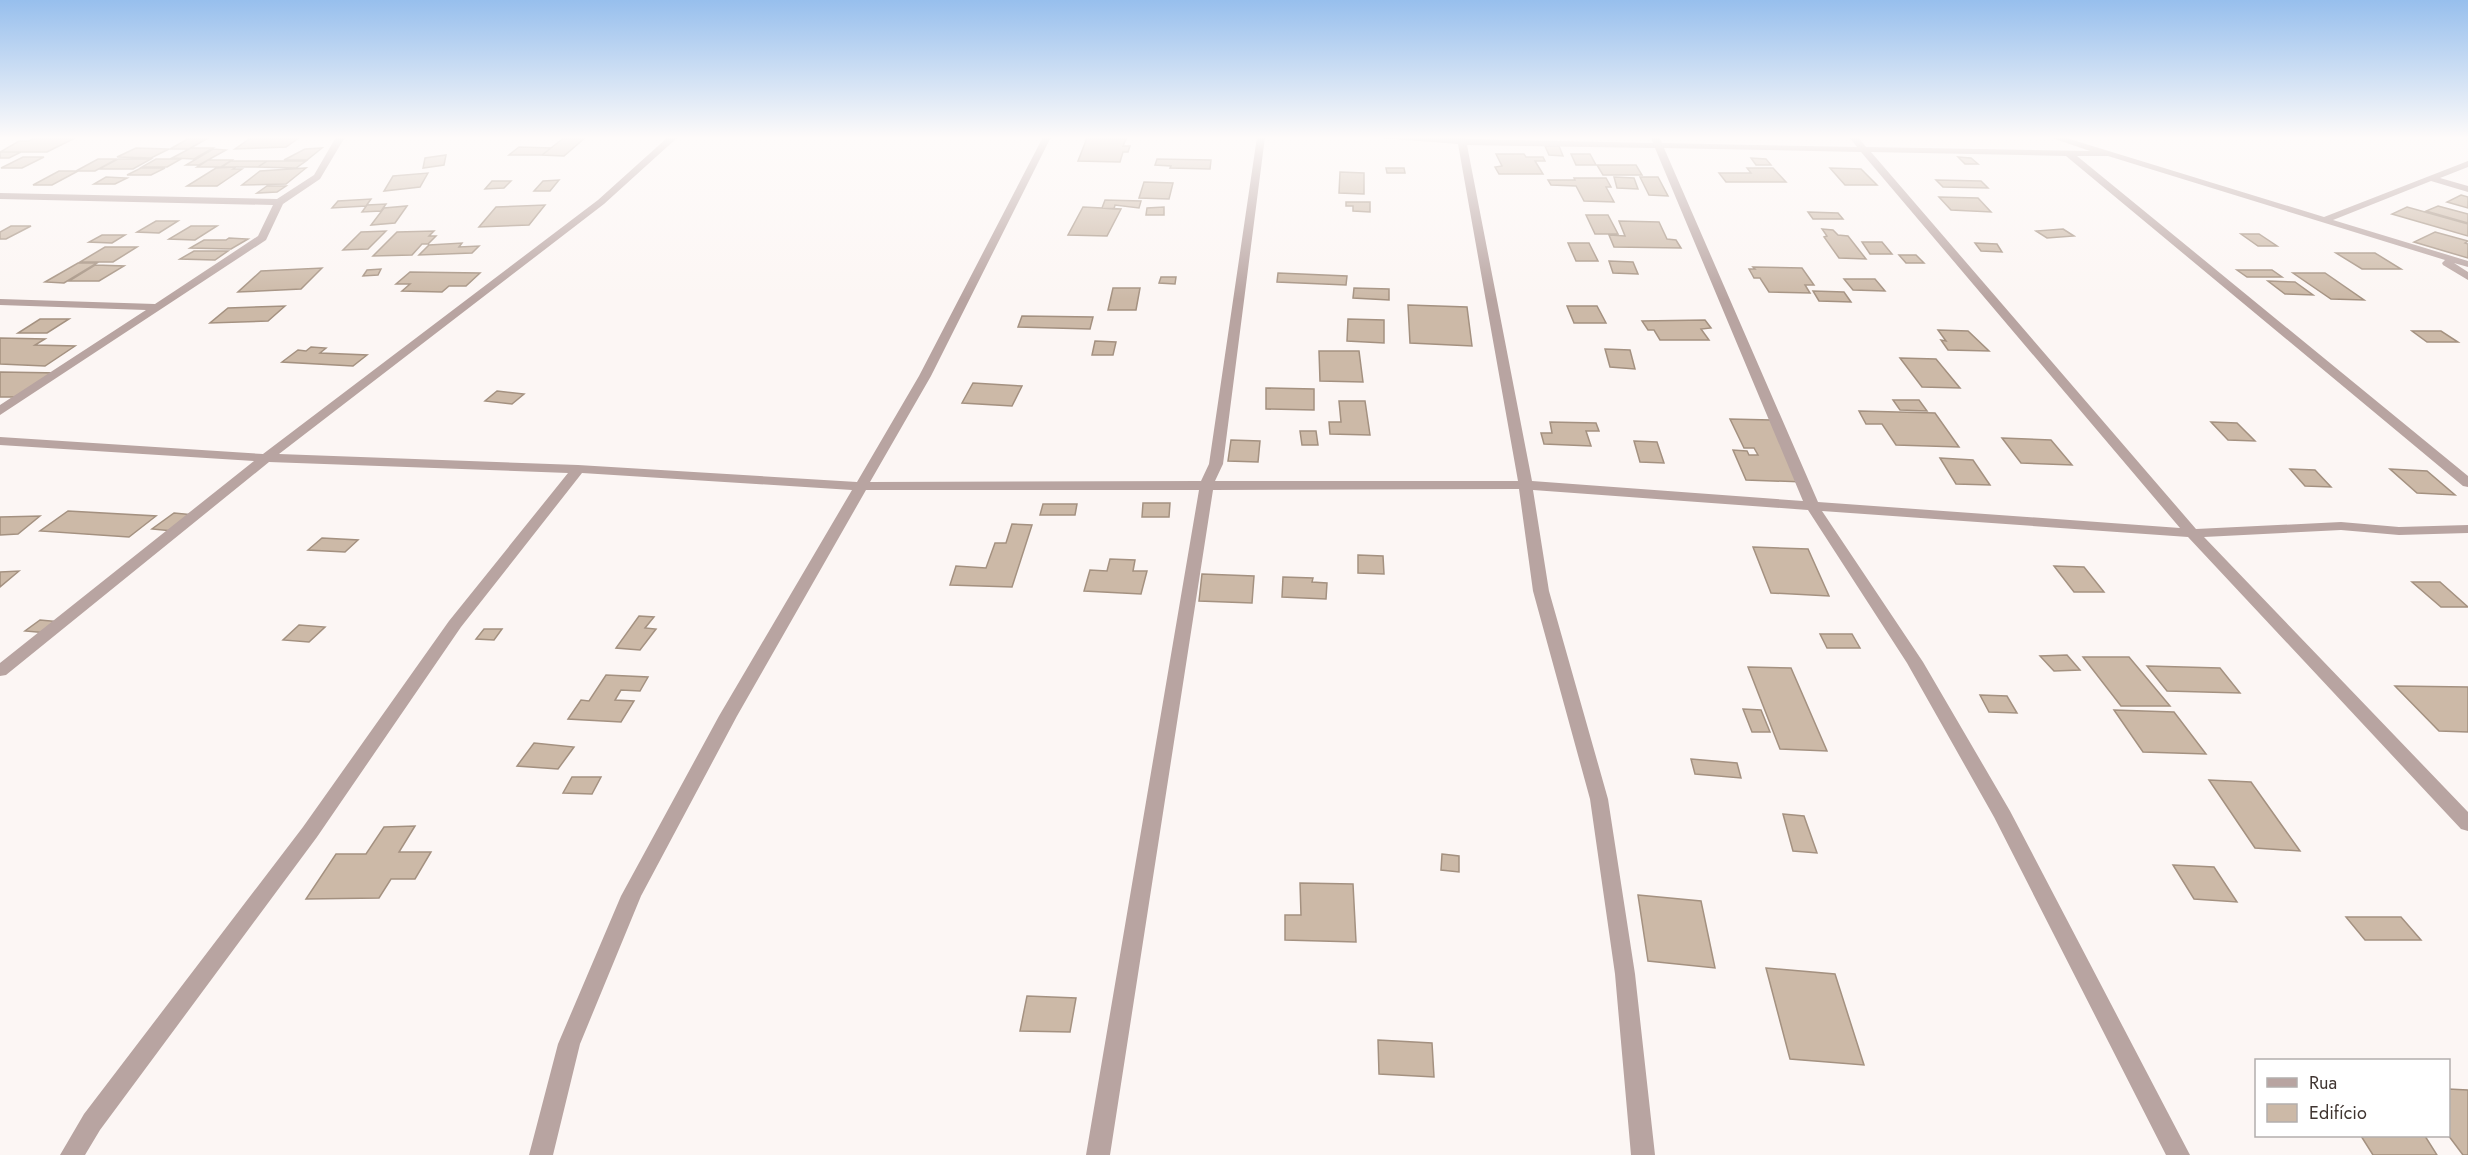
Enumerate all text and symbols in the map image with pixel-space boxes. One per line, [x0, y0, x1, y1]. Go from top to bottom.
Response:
legend [2255, 1059, 2450, 1137]
text: Rua [2309, 1070, 2337, 1096]
text: Edifício [2309, 1100, 2367, 1126]

